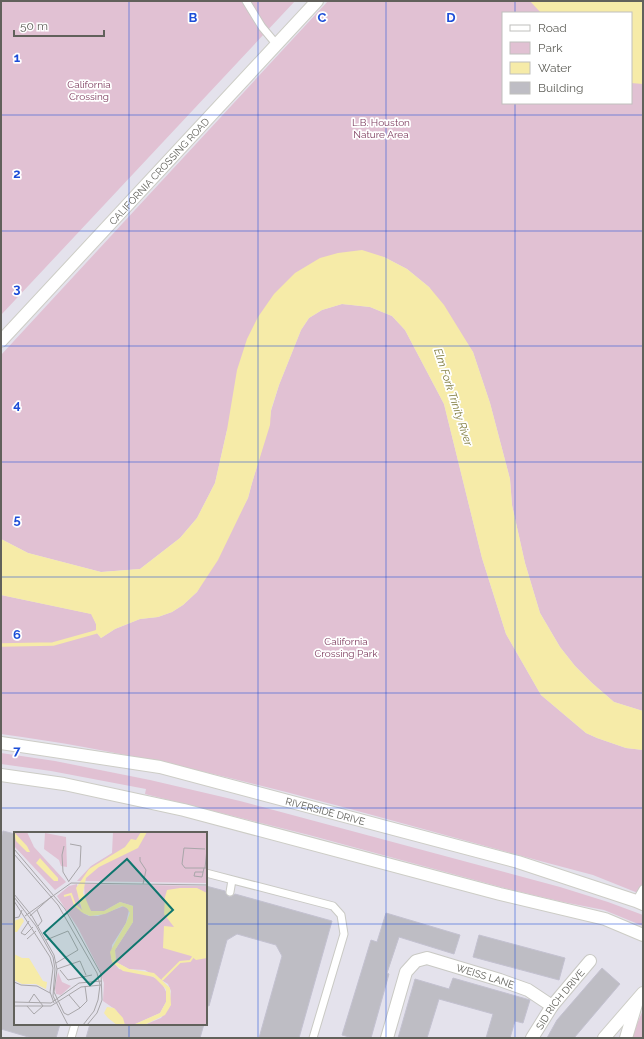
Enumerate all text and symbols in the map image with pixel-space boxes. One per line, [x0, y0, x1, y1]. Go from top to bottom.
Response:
text: B [189, 10, 198, 25]
text: C [318, 10, 327, 25]
text: D [446, 10, 456, 25]
scale bar [14, 12, 104, 38]
legend [502, 12, 632, 104]
text: 50 m [20, 19, 48, 33]
text: Road [538, 21, 567, 35]
text: Park [538, 41, 563, 55]
text: 1 [14, 50, 21, 65]
text: Water [538, 61, 572, 75]
park label: California Crossing [67, 79, 111, 102]
text: Building [538, 81, 584, 95]
street label: CALIFORNIA CROSSING ROAD [107, 115, 211, 227]
park label: L.B. Houston Nature Area [352, 117, 410, 140]
text: 2 [13, 166, 21, 181]
text: 3 [13, 281, 21, 296]
water label: Elm Fork Trinity River [431, 347, 475, 449]
text: 4 [13, 397, 21, 412]
text: 5 [13, 512, 21, 527]
text: 6 [13, 627, 21, 642]
park label: California Crossing Park [315, 636, 378, 659]
text: 7 [13, 743, 21, 758]
street label: RIVERSIDE DRIVE [284, 795, 366, 827]
inset map [14, 832, 207, 1025]
street label: WEISS LANE [455, 962, 516, 990]
street label: SID RICH DRIVE [533, 967, 586, 1031]

